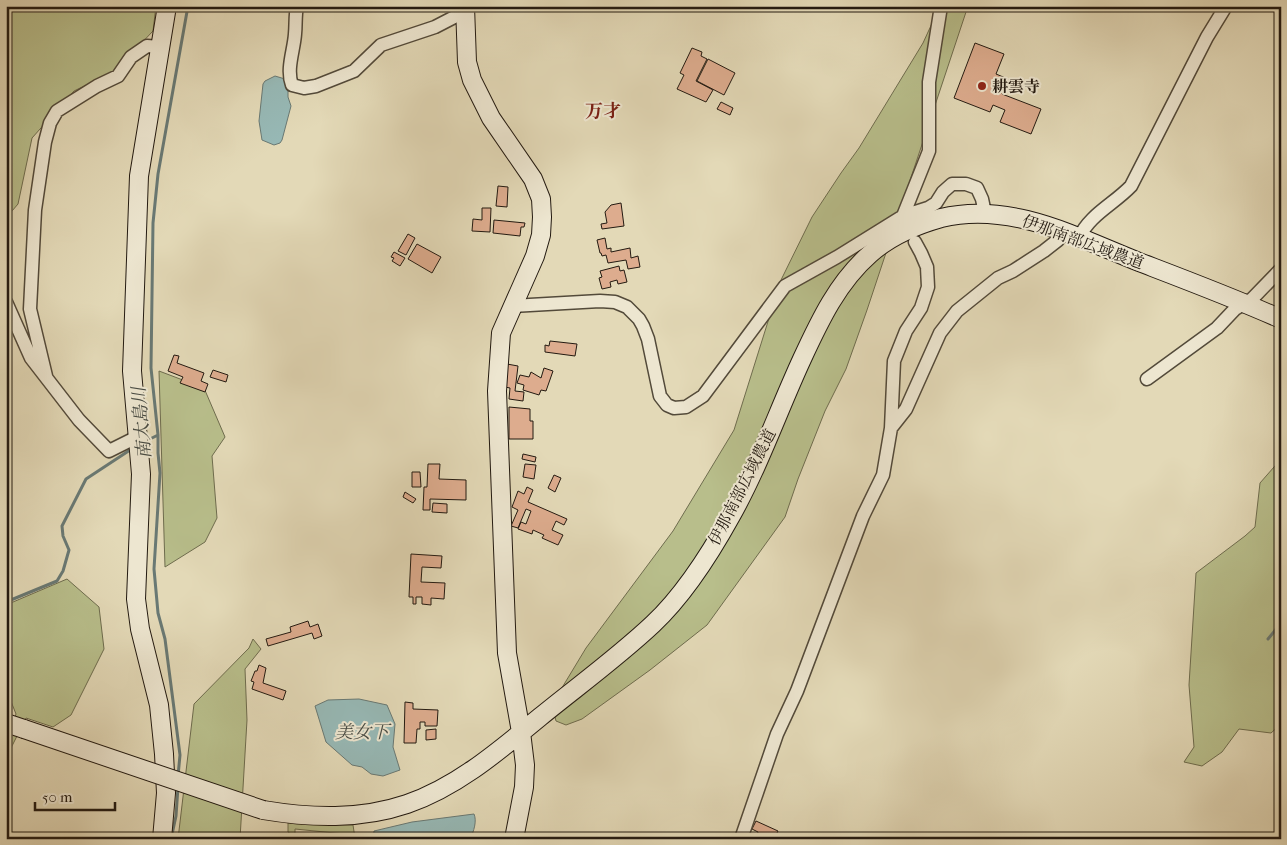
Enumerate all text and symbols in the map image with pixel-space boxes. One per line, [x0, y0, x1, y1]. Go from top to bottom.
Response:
place label: 耕雲寺 [992, 77, 1040, 96]
marker: 耕雲寺 [976, 80, 988, 92]
district label: 万才 [585, 101, 621, 122]
street label: 伊那南部広域農道 [1020, 211, 1146, 273]
water label: 南大島川 [128, 384, 156, 460]
street label: 伊那南部広域農道 [704, 426, 780, 548]
water label: 美女下 [335, 722, 392, 743]
scale bar [35, 780, 115, 812]
text: 50 m [42, 788, 73, 806]

